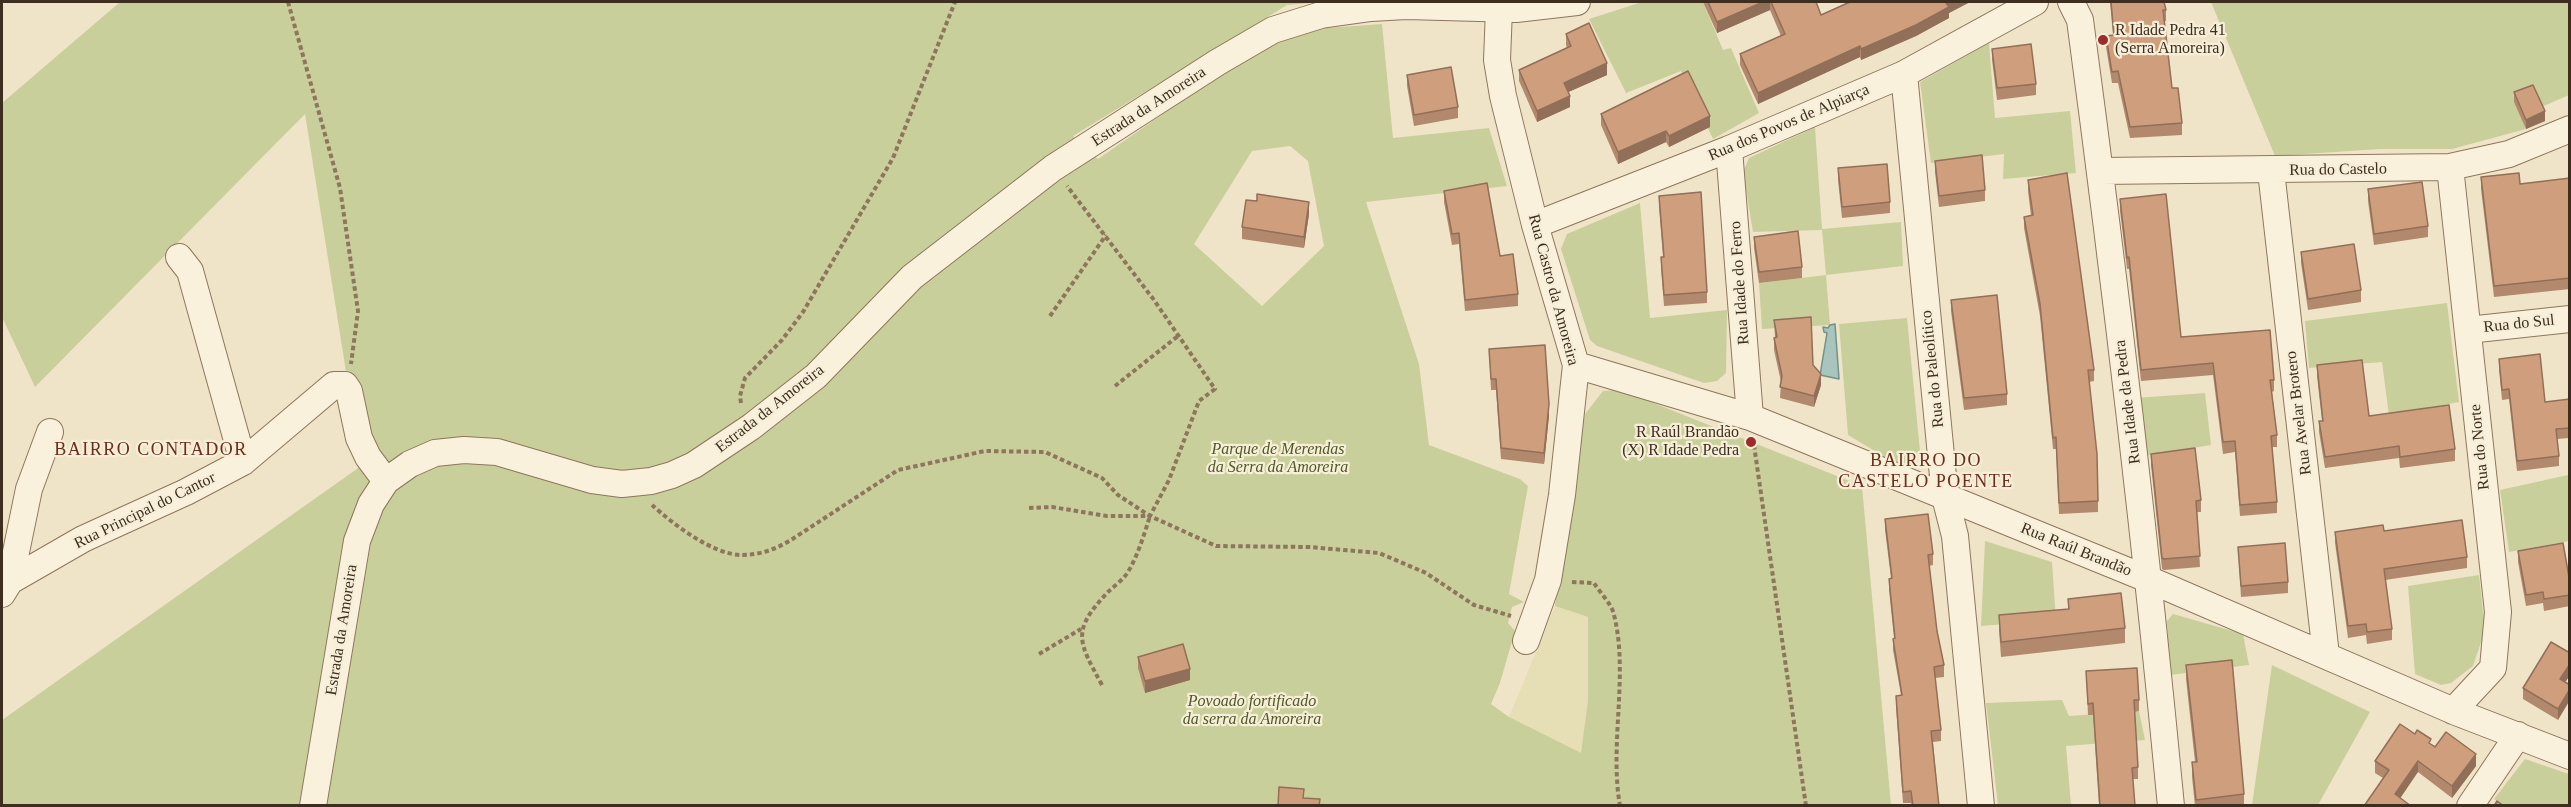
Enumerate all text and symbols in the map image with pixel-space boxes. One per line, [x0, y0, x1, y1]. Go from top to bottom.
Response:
place label: R Idade Pedra 41 (Serra Amoreira) [2115, 21, 2226, 59]
marker: R Idade Pedra 41 (Serra Amoreira) [2096, 33, 2110, 47]
street label: Estrada da Amoreira [1088, 63, 1210, 151]
street label: Rua dos Povos de Alpiarça [1705, 80, 1873, 166]
street label: Rua do Castelo [2289, 160, 2387, 180]
street label: Rua Castro da Amoreira [1524, 212, 1582, 368]
street label: Rua Idade do Ferro [1726, 221, 1754, 345]
street label: Rua do Paleolítico [1917, 309, 1949, 429]
street label: Rua do Sul [2483, 311, 2555, 337]
street label: Rua Idade da Pedra [2111, 339, 2145, 465]
street label: Rua Avelar Brotero [2282, 350, 2316, 476]
street label: Estrada da Amoreira [712, 361, 828, 457]
street label: Rua do Norte [2466, 403, 2494, 491]
place label: R Raúl Brandão (X) R Idade Pedra [1622, 423, 1739, 461]
marker: R Raúl Brandão (X) R Idade Pedra [1744, 435, 1758, 449]
district label: BAIRRO CONTADOR [54, 439, 248, 461]
park label: Parque de Merendas da Serra da Amoreira [1208, 440, 1348, 478]
district label: BAIRRO DO CASTELO POENTE [1838, 450, 2014, 492]
street label: Rua Principal do Cantor [71, 468, 219, 554]
street label: Rua Raúl Brandão [2018, 519, 2134, 581]
street label: Estrada da Amoreira [322, 563, 362, 697]
park label: Povoado fortificado da serra da Amoreira [1183, 692, 1321, 730]

